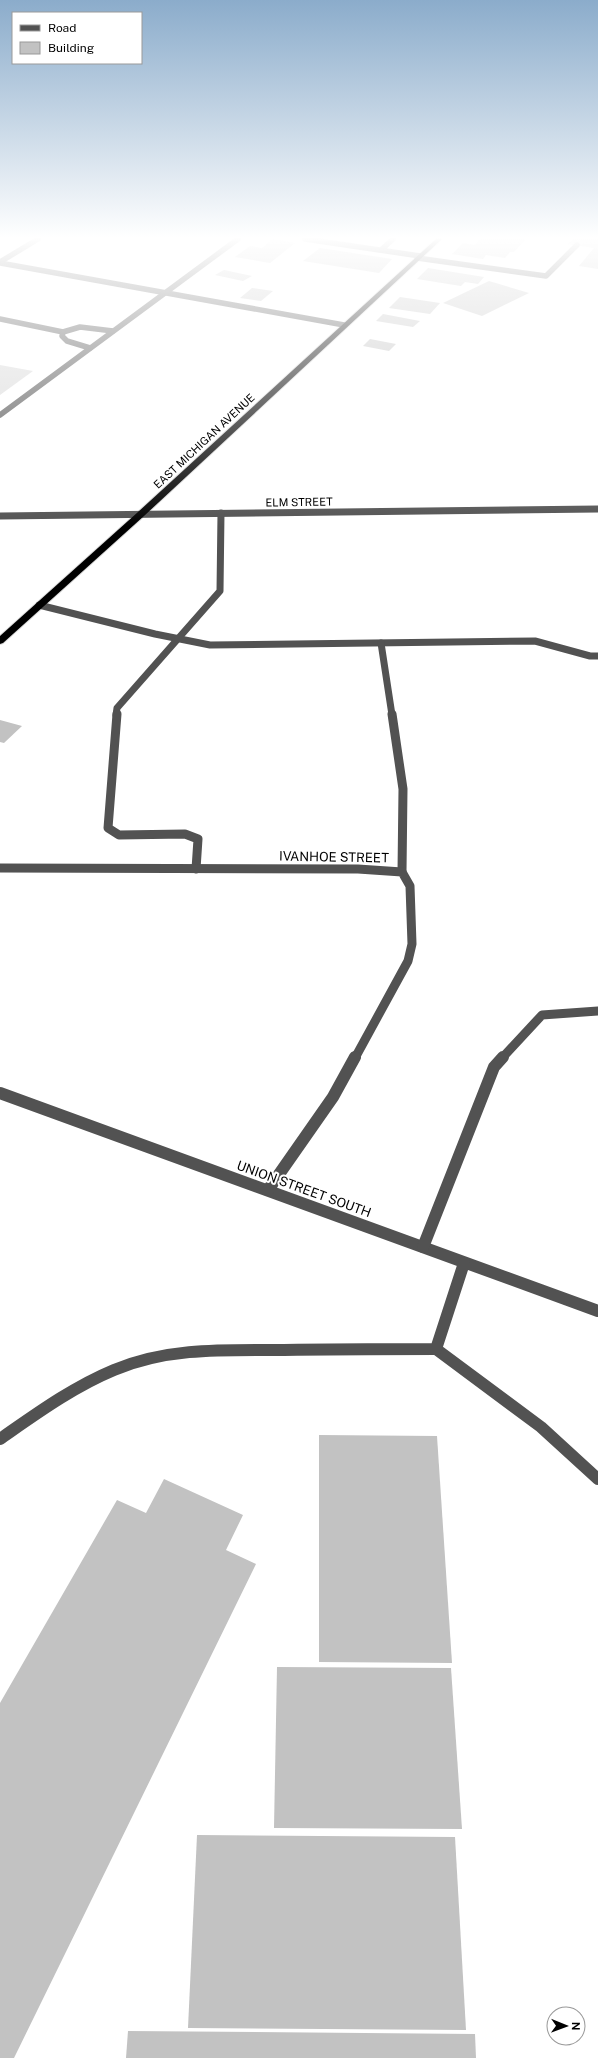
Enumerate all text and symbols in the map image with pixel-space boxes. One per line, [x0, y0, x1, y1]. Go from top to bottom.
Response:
legend [12, 12, 142, 64]
text: Road [48, 21, 76, 35]
text: Building [48, 41, 94, 55]
street label: EAST MICHIGAN AVENUE [151, 391, 257, 491]
street label: ELM STREET [265, 495, 333, 509]
street label: IVANHOE STREET [279, 849, 389, 865]
street label: UNION STREET SOUTH [235, 1158, 373, 1220]
north arrow [546, 2006, 586, 2046]
text: N [570, 2022, 582, 2031]

